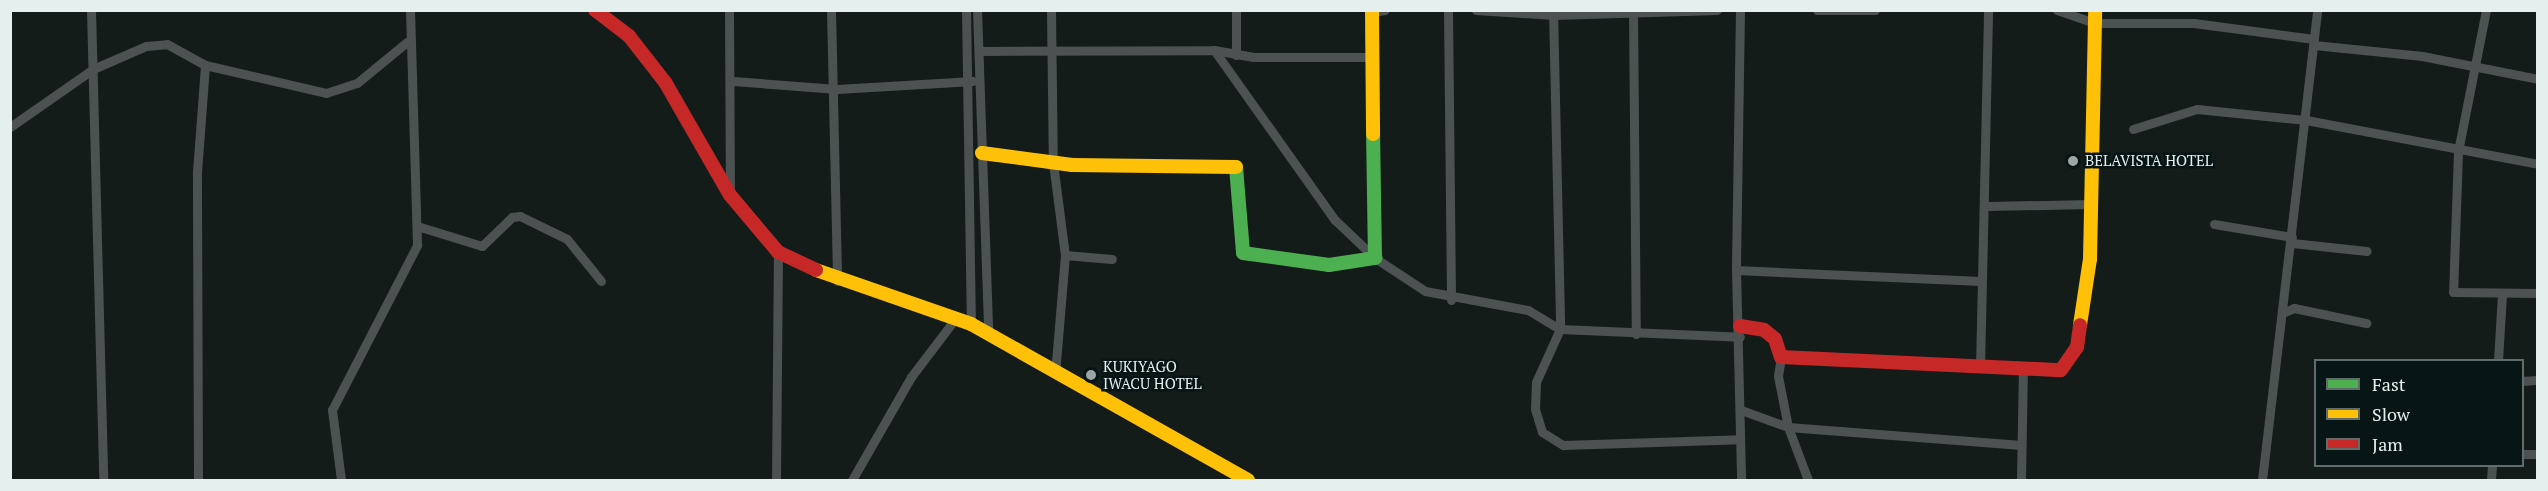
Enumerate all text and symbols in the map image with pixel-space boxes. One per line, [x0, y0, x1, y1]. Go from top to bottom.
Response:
place label: BELAVISTA HOTEL [2085, 152, 2213, 170]
marker: BELAVISTA HOTEL [2066, 154, 2080, 168]
place label: KUKIYAGO IWACU HOTEL [1103, 357, 1202, 392]
legend [2314, 359, 2524, 467]
marker: KUKIYAGO IWACU HOTEL [1084, 368, 1098, 382]
text: Fast [2372, 372, 2405, 396]
text: Slow [2372, 402, 2410, 426]
text: Jam [2372, 432, 2403, 456]

